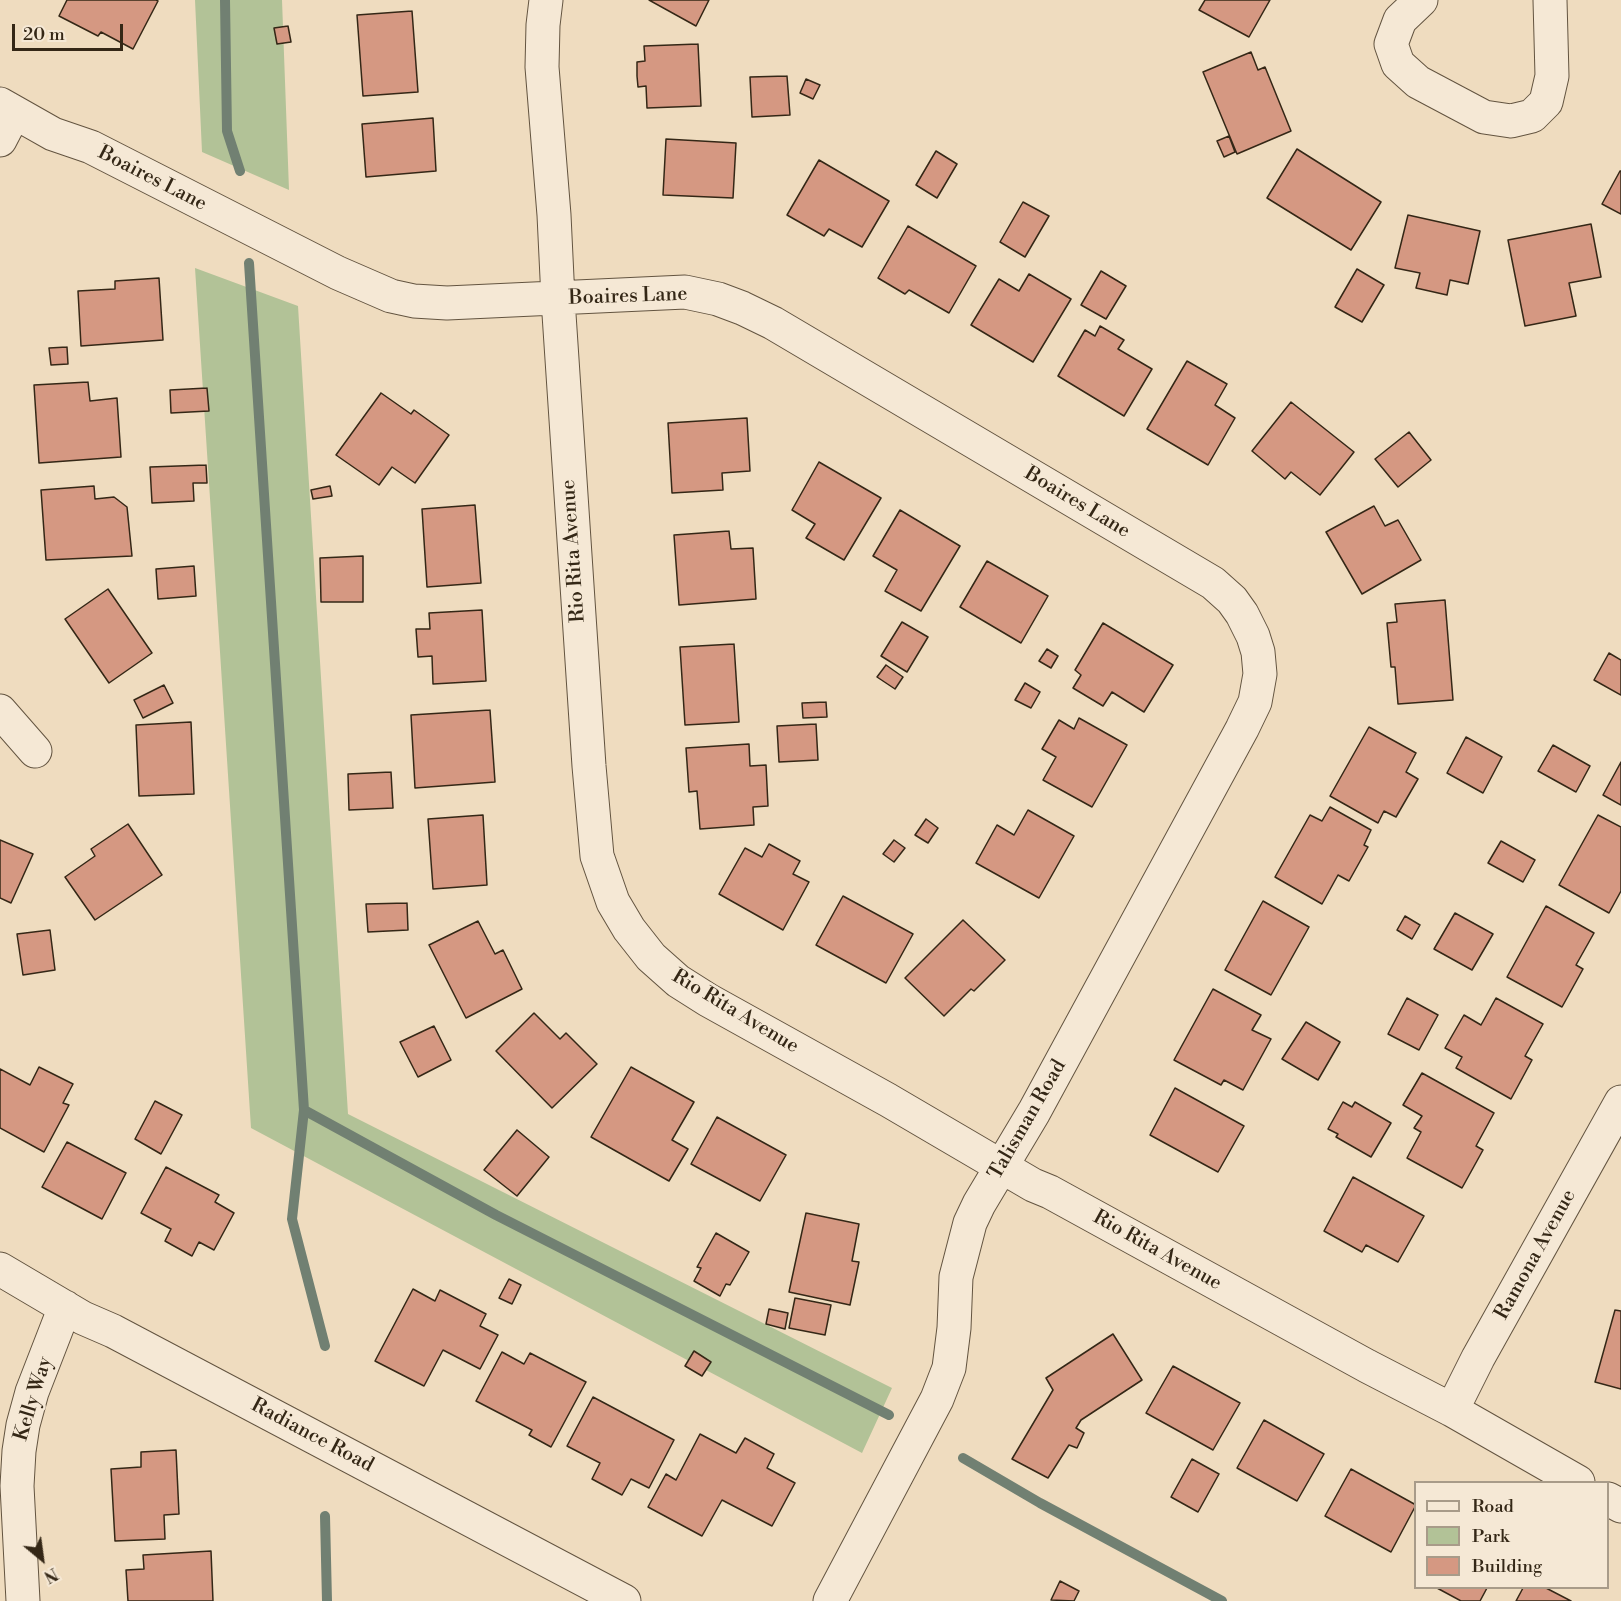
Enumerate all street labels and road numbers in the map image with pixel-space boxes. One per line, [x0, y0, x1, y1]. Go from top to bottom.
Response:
street label: Boaires Lane [94, 141, 210, 217]
street label: Boaires Lane [568, 283, 688, 311]
street label: Boaires Lane [1020, 462, 1134, 544]
street label: Rio Rita Avenue [557, 479, 591, 623]
street label: Rio Rita Avenue [667, 965, 803, 1059]
street label: Talisman Road [984, 1056, 1072, 1184]
street label: Ramona Avenue [1490, 1186, 1582, 1324]
street label: Rio Rita Avenue [1088, 1206, 1226, 1296]
street label: Kelly Way [10, 1354, 58, 1444]
street label: Radiance Road [247, 1394, 377, 1478]

